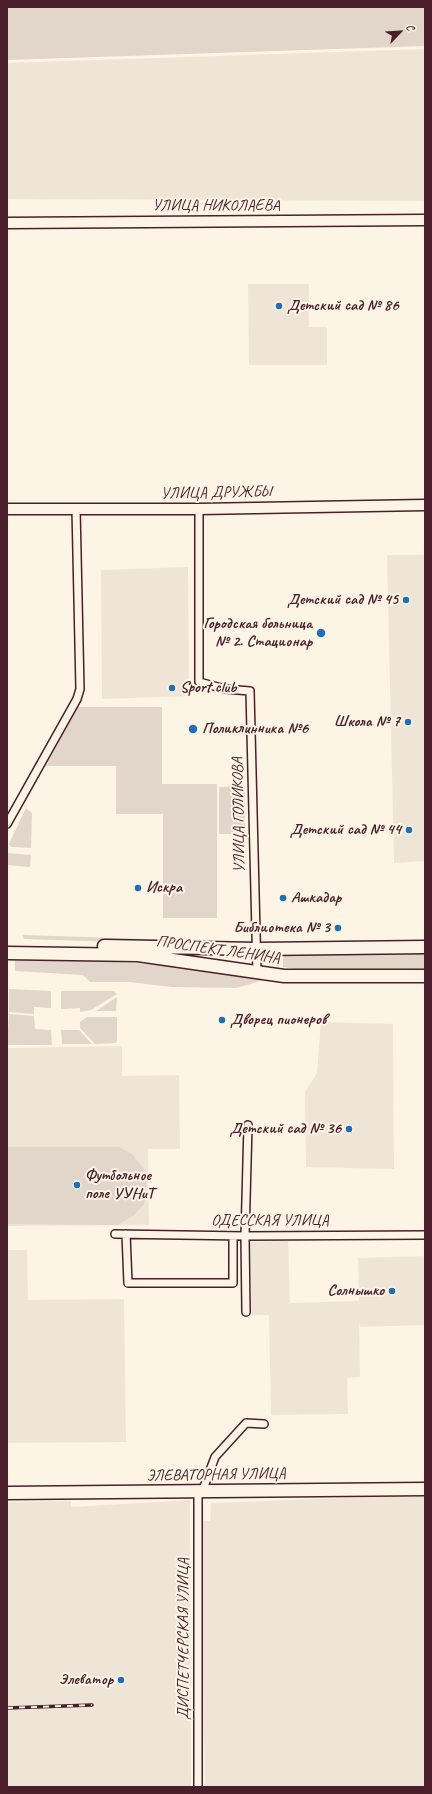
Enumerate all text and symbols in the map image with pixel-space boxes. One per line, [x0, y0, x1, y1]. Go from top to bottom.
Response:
north arrow [380, 12, 420, 52]
text: С [403, 22, 418, 32]
street label: УЛИЦА НИКОЛАЕВА [152, 196, 280, 216]
place label: Детский сад № 86 [287, 296, 399, 316]
marker: Детский сад № 86 [274, 301, 284, 311]
street label: УЛИЦА ДРУЖБЫ [161, 482, 271, 504]
place label: Детский сад № 45 [287, 590, 398, 610]
marker: Детский сад № 45 [401, 595, 411, 605]
place label: Городская больница № 2. Стационар [204, 614, 312, 652]
marker: Городская больница № 2. Стационар [315, 627, 327, 639]
place label: Sport club [180, 678, 236, 698]
marker: Sport club [167, 683, 177, 693]
place label: Школа № 7 [334, 712, 400, 732]
marker: Школа № 7 [403, 717, 413, 727]
place label: Поликлинника №6 [202, 719, 308, 739]
marker: Поликлинника №6 [187, 723, 199, 735]
street label: УЛИЦА ГОЛИКОВА [228, 757, 250, 873]
place label: Детский сад № 44 [290, 820, 401, 840]
marker: Детский сад № 44 [404, 825, 414, 835]
place label: Искра [146, 878, 182, 898]
marker: Искра [133, 883, 143, 893]
place label: Ашкадар [291, 888, 341, 908]
marker: Ашкадар [278, 893, 288, 903]
place label: Библиотека № 3 [233, 918, 330, 938]
marker: Библиотека № 3 [333, 923, 343, 933]
street label: ПРОСПЕКТ ЛЕНИНА [155, 932, 281, 968]
place label: Дворец пионеров [230, 1010, 327, 1030]
marker: Дворец пионеров [217, 1015, 227, 1025]
place label: Детский сад № 36 [229, 1119, 341, 1139]
marker: Детский сад № 36 [344, 1124, 354, 1134]
place label: Футбольное поле УУНиТ [85, 1166, 154, 1204]
marker: Футбольное поле УУНиТ [72, 1180, 82, 1190]
street label: ОДЕССКАЯ УЛИЦА [211, 1211, 329, 1231]
place label: Солнышко [328, 1281, 384, 1301]
marker: Солнышко [387, 1286, 397, 1296]
street label: ЭЛЕВАТОРНАЯ УЛИЦА [146, 1464, 286, 1486]
street label: ДИСПЕТЧЕРСКАЯ УЛИЦА [174, 1558, 194, 1720]
place label: Элеватор [59, 1670, 113, 1690]
marker: Элеватор [116, 1675, 126, 1685]

